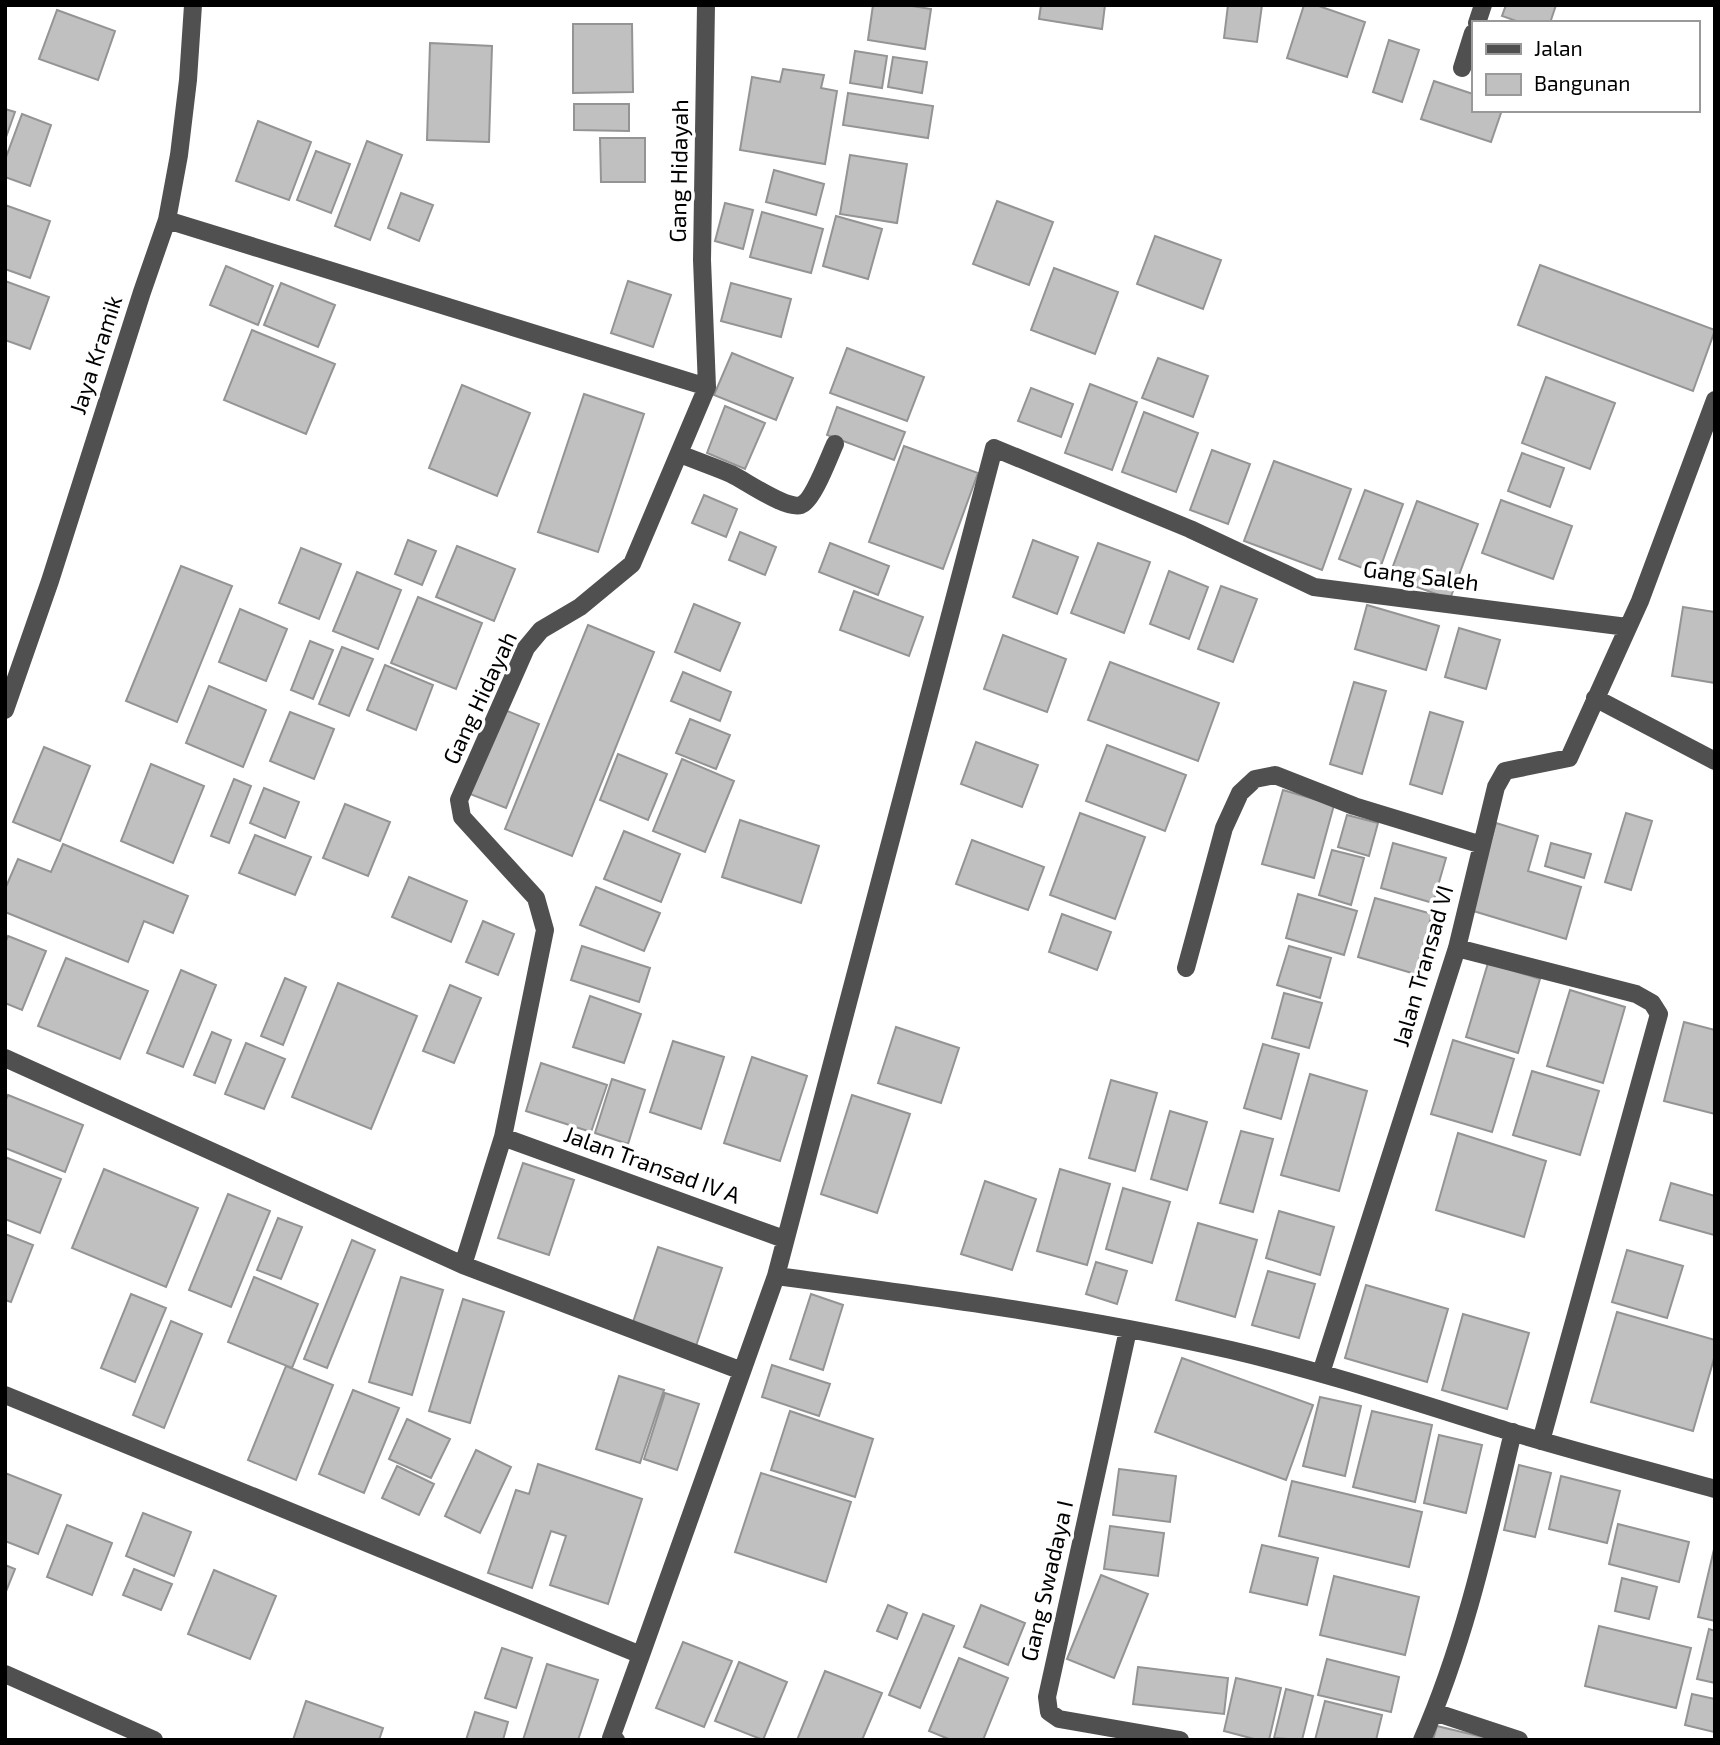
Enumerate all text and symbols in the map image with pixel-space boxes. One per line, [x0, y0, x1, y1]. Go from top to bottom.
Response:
legend [1472, 21, 1699, 112]
text: Jalan [1534, 35, 1583, 60]
text: Bangunan [1534, 70, 1630, 95]
street label: Gang Hidayah [663, 99, 693, 243]
street label: Jaya Kramik [63, 291, 127, 418]
street label: Gang Saleh [1362, 554, 1481, 596]
street label: Gang Hidayah [436, 627, 522, 768]
street label: Jalan Transad VI [1386, 882, 1458, 1050]
street label: Jalan Transad IV A [560, 1119, 745, 1209]
street label: Gang Swadaya I [1014, 1498, 1078, 1664]

